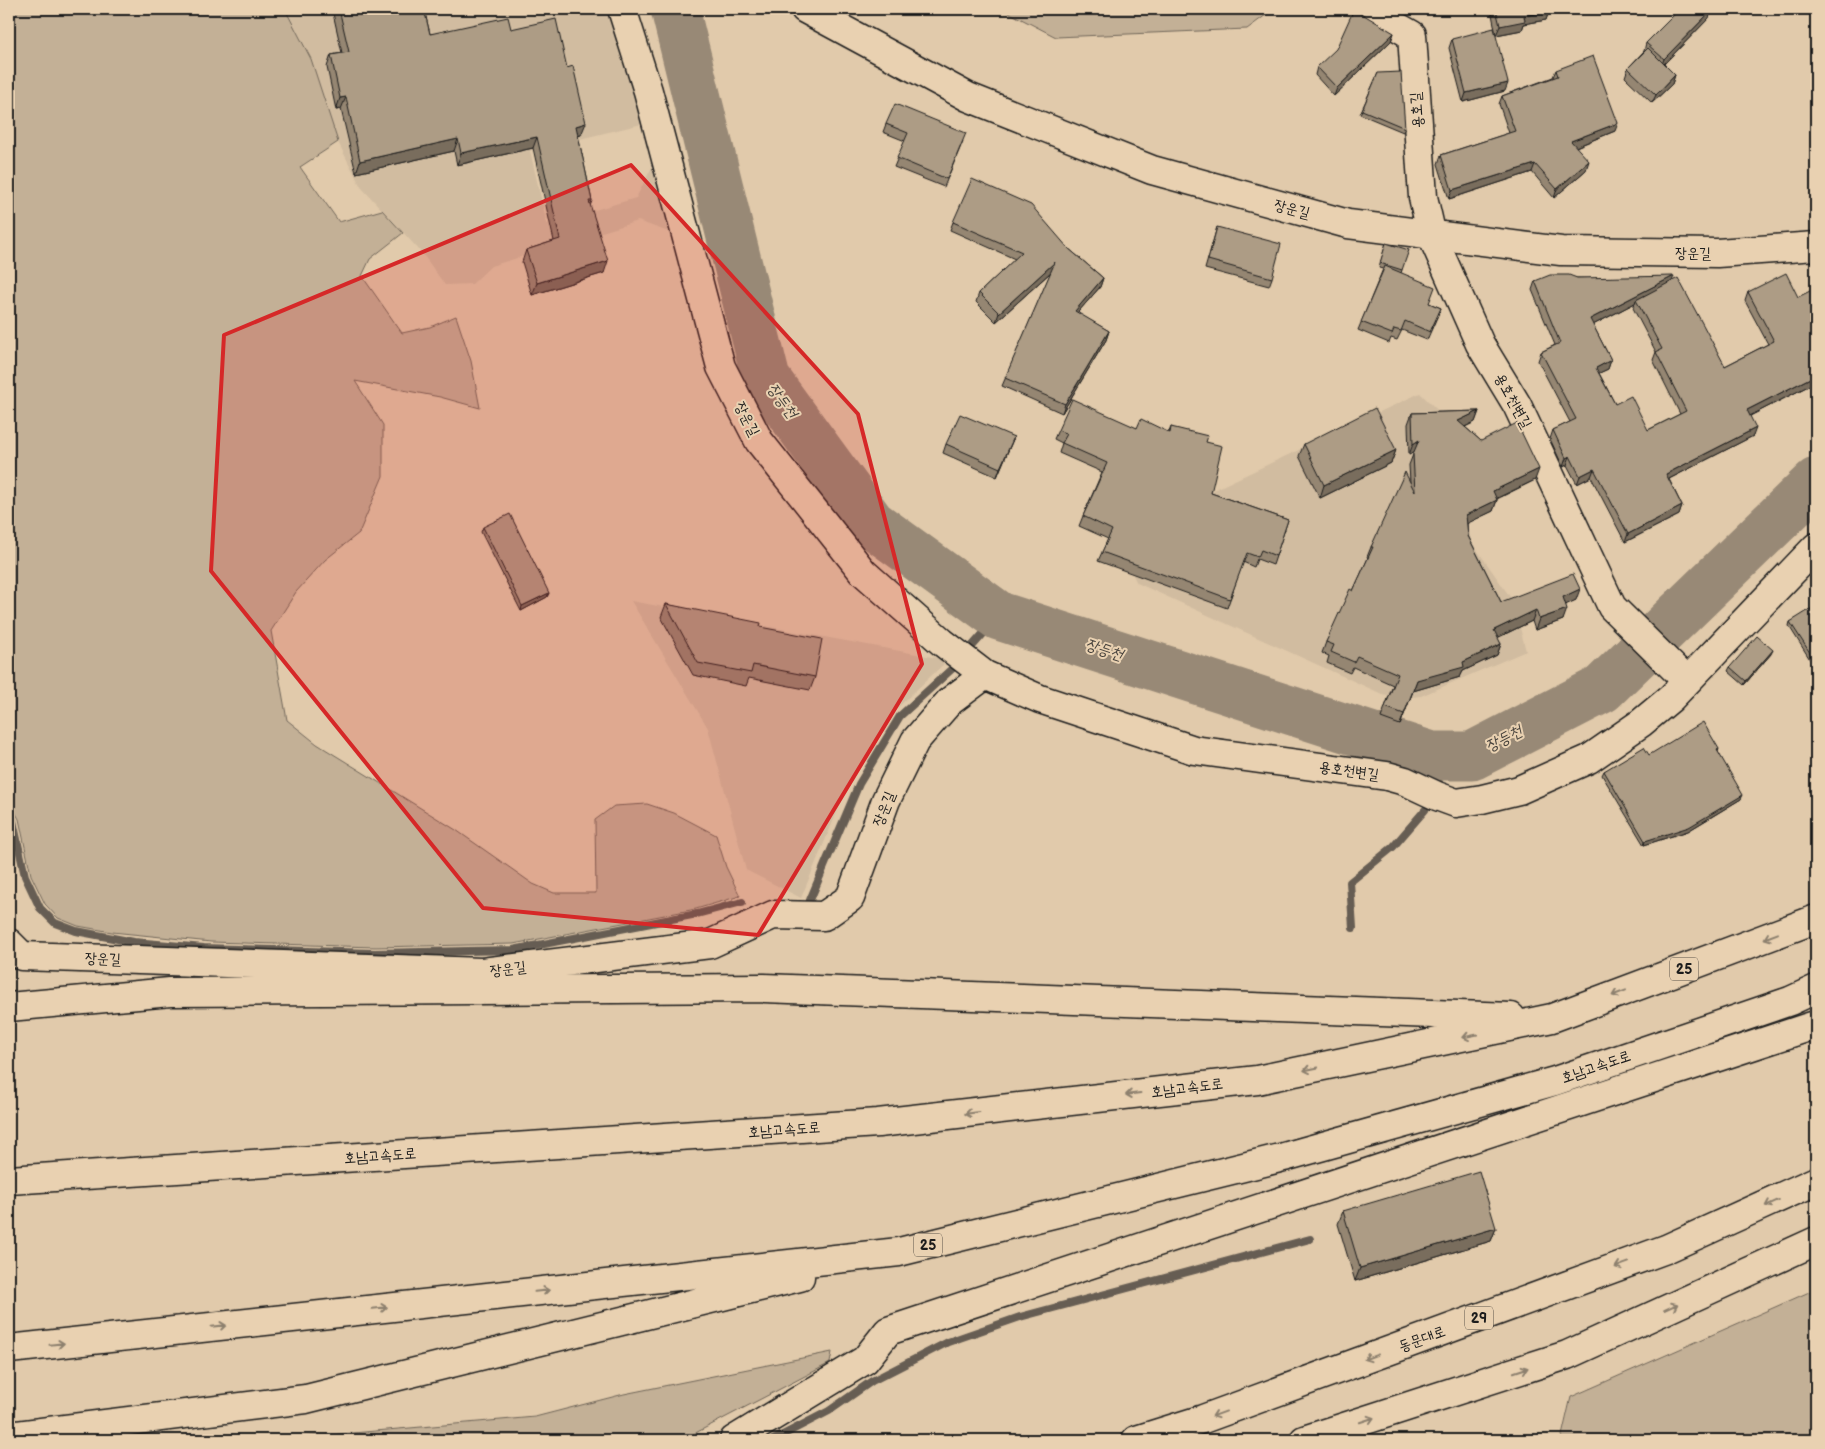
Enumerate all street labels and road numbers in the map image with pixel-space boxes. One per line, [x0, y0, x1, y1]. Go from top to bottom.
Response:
street label: 용호길 [1406, 91, 1428, 129]
street label: 장운길 [1272, 195, 1312, 223]
street label: 장운길 [1675, 244, 1711, 263]
street label: 용호천변길 [1490, 370, 1536, 432]
street label: 장운길 [730, 399, 764, 439]
street label: 용호천변길 [1318, 757, 1380, 785]
street label: 장운길 [868, 789, 900, 829]
street label: 장운길 [85, 949, 121, 969]
street label: 장운길 [489, 957, 527, 981]
road number: 25 [1670, 958, 1698, 981]
street label: 호남고속도로 [1559, 1046, 1633, 1088]
street label: 호남고속도로 [1150, 1074, 1224, 1102]
street label: 호남고속도로 [747, 1118, 821, 1142]
street label: 호남고속도로 [343, 1144, 417, 1168]
road number: 25 [914, 1234, 942, 1256]
road number: 29 [1465, 1306, 1493, 1330]
street label: 동문대로 [1396, 1322, 1448, 1356]

